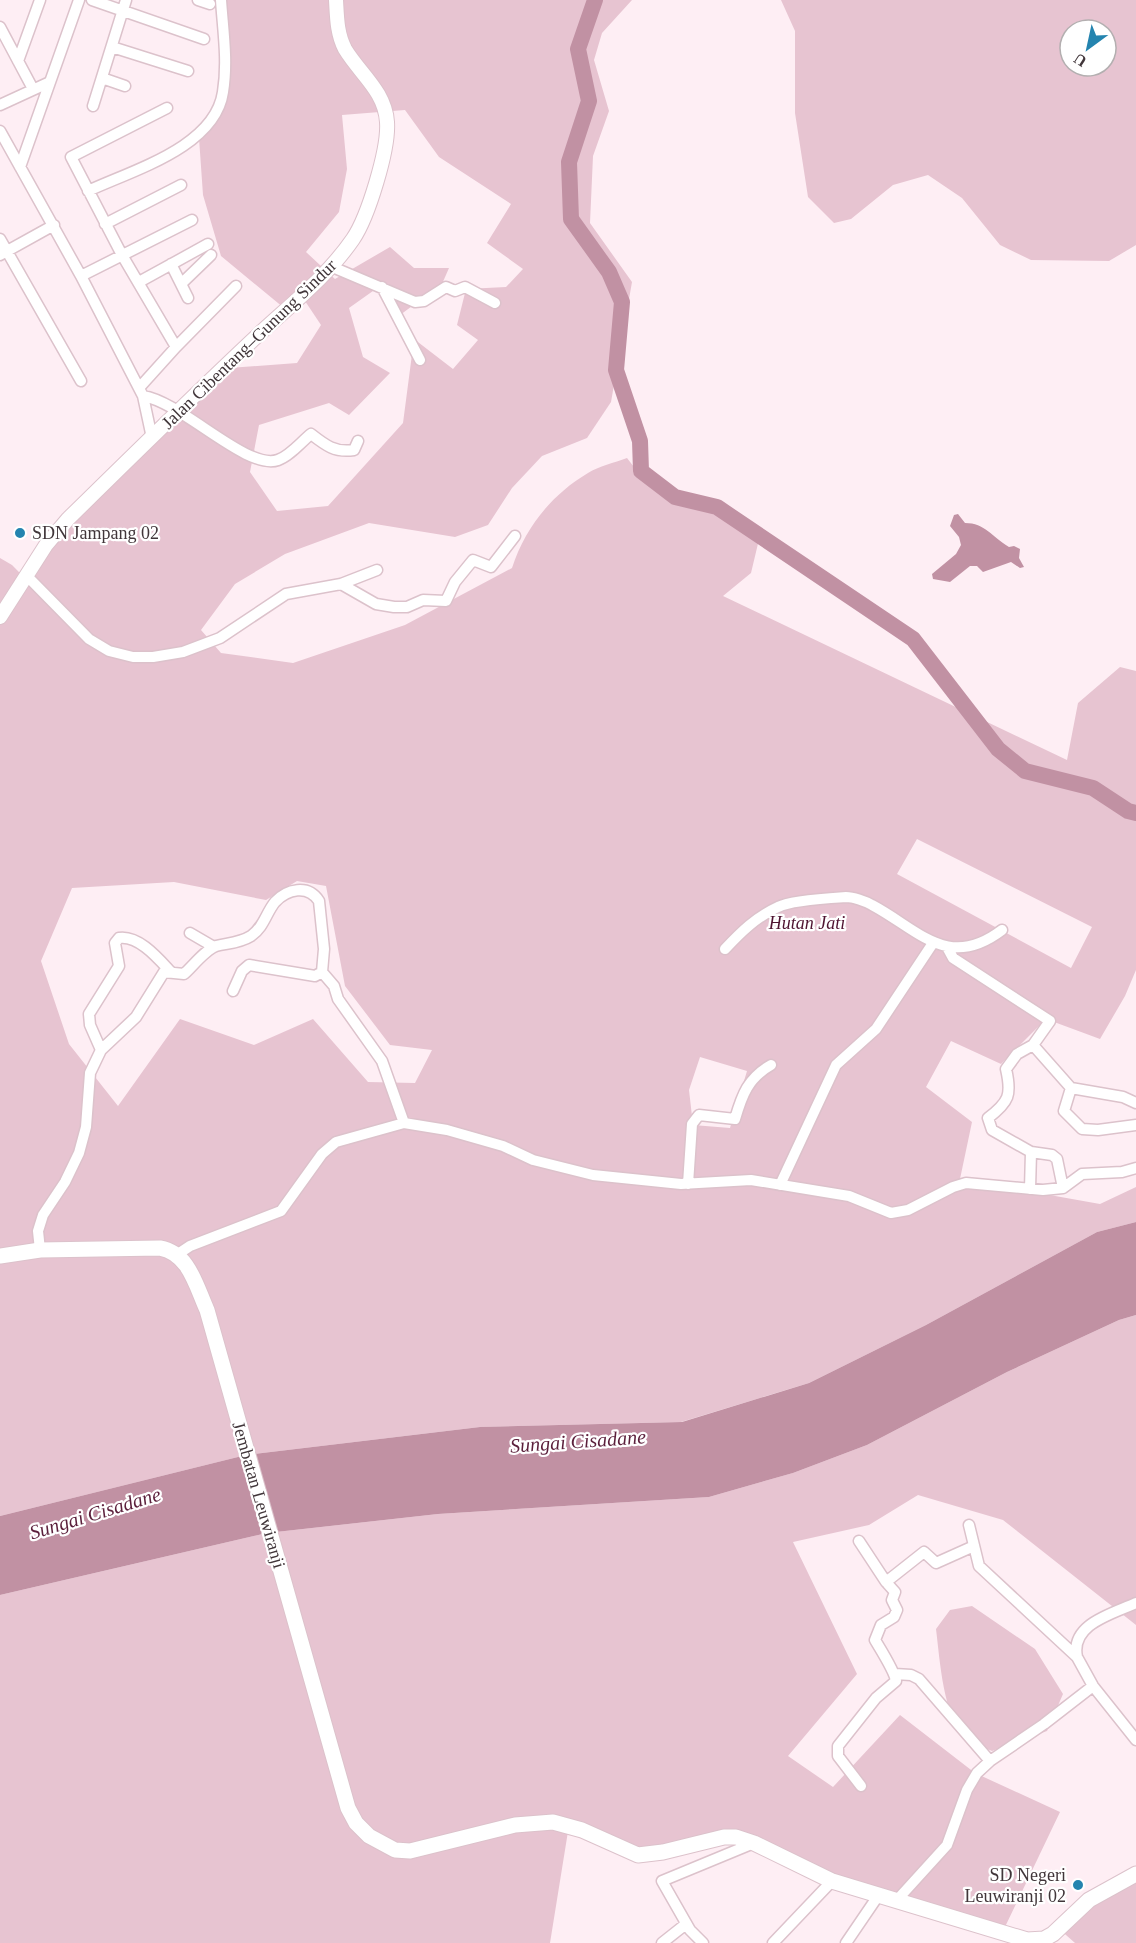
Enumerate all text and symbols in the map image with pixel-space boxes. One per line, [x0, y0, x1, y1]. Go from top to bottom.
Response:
north arrow [1058, 18, 1118, 78]
text: U [1070, 50, 1090, 70]
street label: Jalan Cibentang–Gunung Sindur [158, 255, 340, 433]
place label: SDN Jampang 02 [32, 523, 159, 543]
marker: SDN Jampang 02 [13, 526, 27, 540]
park label: Hutan Jati [768, 913, 845, 933]
street label: Jembatan Leuwiranji [229, 1419, 289, 1571]
water label: Sungai Cisadane [509, 1425, 647, 1458]
water label: Sungai Cisadane [27, 1483, 164, 1544]
place label: SD Negeri Leuwiranji 02 [965, 1865, 1066, 1906]
marker: SD Negeri Leuwiranji 02 [1071, 1878, 1085, 1892]

